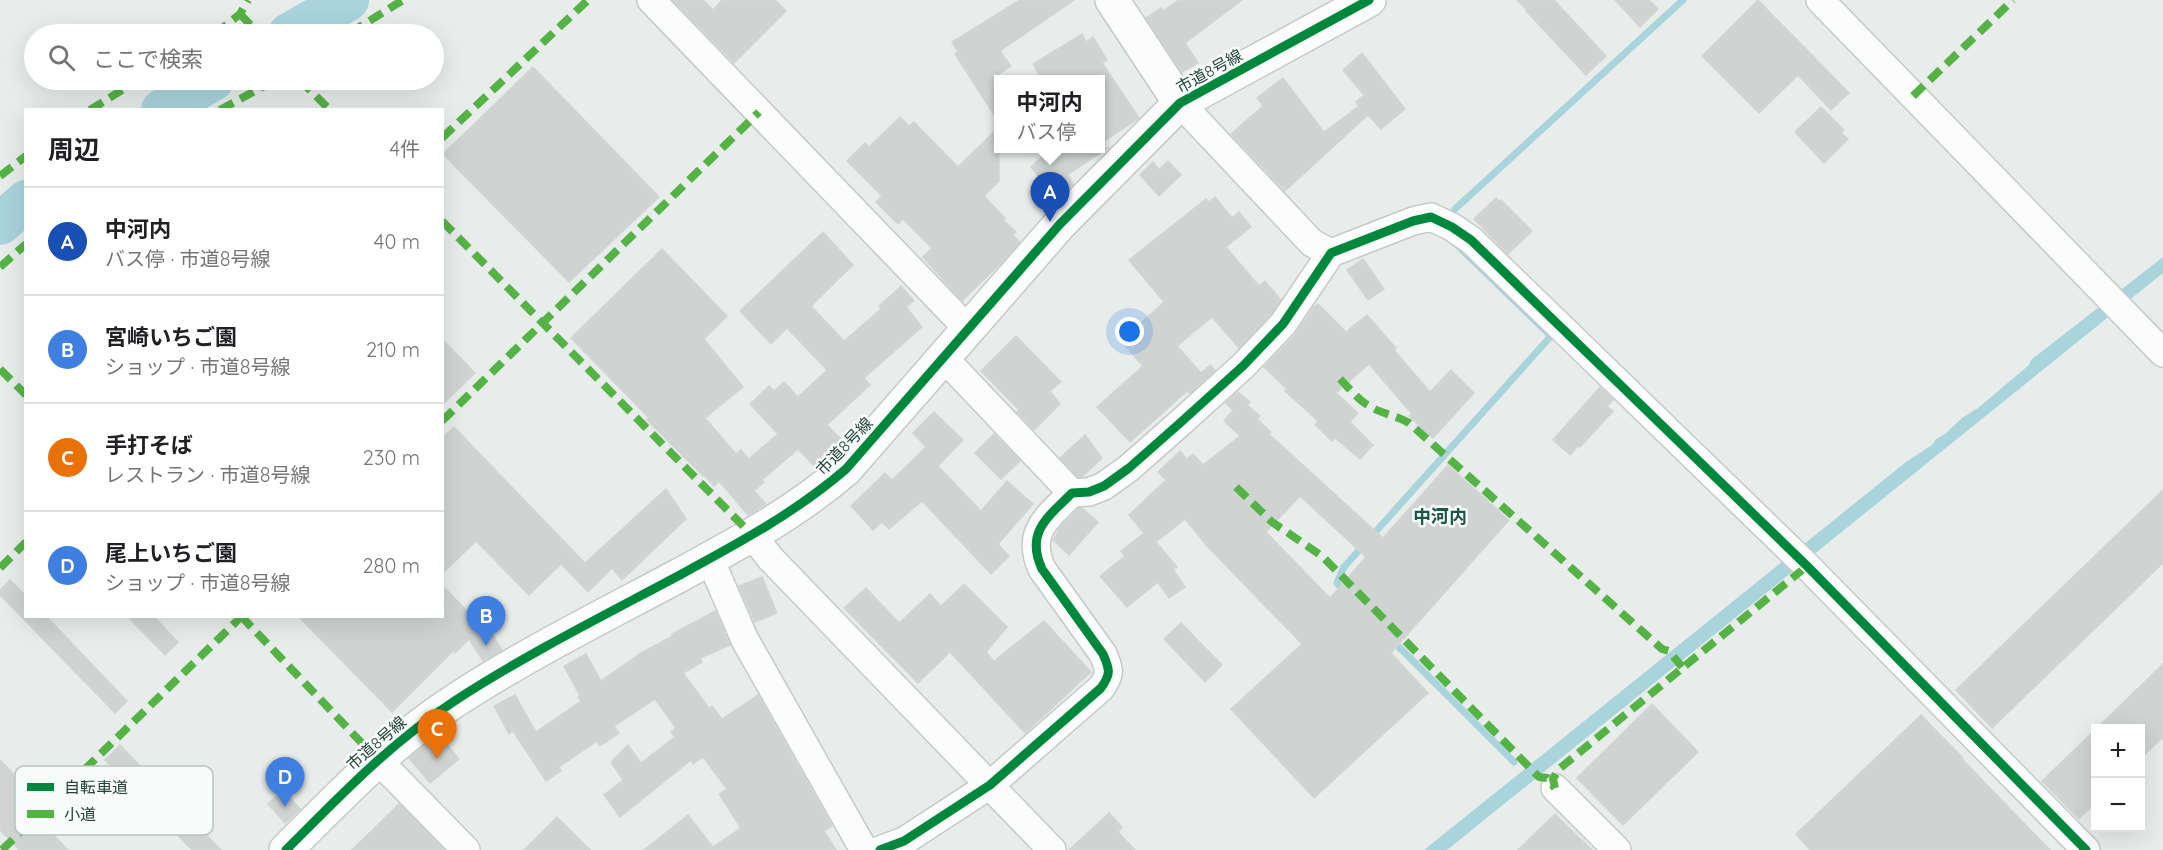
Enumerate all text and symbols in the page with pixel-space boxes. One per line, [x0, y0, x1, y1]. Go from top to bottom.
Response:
search box [24, 24, 444, 90]
icon: search [45, 41, 78, 74]
text: ここで検索 [93, 45, 203, 73]
street label: 市道8号線 [1172, 45, 1246, 97]
popup [994, 75, 1105, 153]
text: 中河内 [1016, 88, 1083, 116]
text: バス停 [1016, 119, 1076, 144]
text: 周辺 [48, 133, 100, 166]
text: 4件 [389, 136, 420, 161]
pin: A [1030, 172, 1070, 222]
text: 中河内 [105, 215, 171, 243]
text: A [61, 229, 74, 254]
text: 40 m [374, 229, 420, 254]
text: バス停 · 市道8号線 [105, 246, 271, 271]
your location [1115, 317, 1144, 346]
text: 宮崎いちご園 [105, 323, 237, 351]
text: B [61, 337, 74, 362]
text: 210 m [366, 337, 420, 362]
text: ショップ · 市道8号線 [105, 354, 291, 379]
street label: 市道8号線 [812, 413, 876, 479]
text: 手打そば [105, 431, 193, 459]
text: C [61, 445, 74, 470]
text: 230 m [363, 445, 420, 470]
text: レストラン · 市道8号線 [105, 462, 311, 487]
district label: 中河内 [1413, 505, 1467, 528]
text: 尾上いちご園 [105, 539, 237, 567]
text: D [60, 553, 75, 578]
text: 280 m [363, 553, 420, 578]
text: ショップ · 市道8号線 [105, 570, 291, 595]
pin: B [466, 596, 506, 646]
pin: C [418, 710, 456, 759]
street label: 市道8号線 [342, 712, 410, 774]
map controls [2091, 724, 2145, 832]
button: + [2091, 724, 2145, 778]
pin: D [266, 758, 304, 807]
legend [15, 766, 213, 835]
text: 自転車道 [64, 777, 128, 797]
button: − [2091, 778, 2145, 832]
text: 小道 [64, 804, 96, 824]

